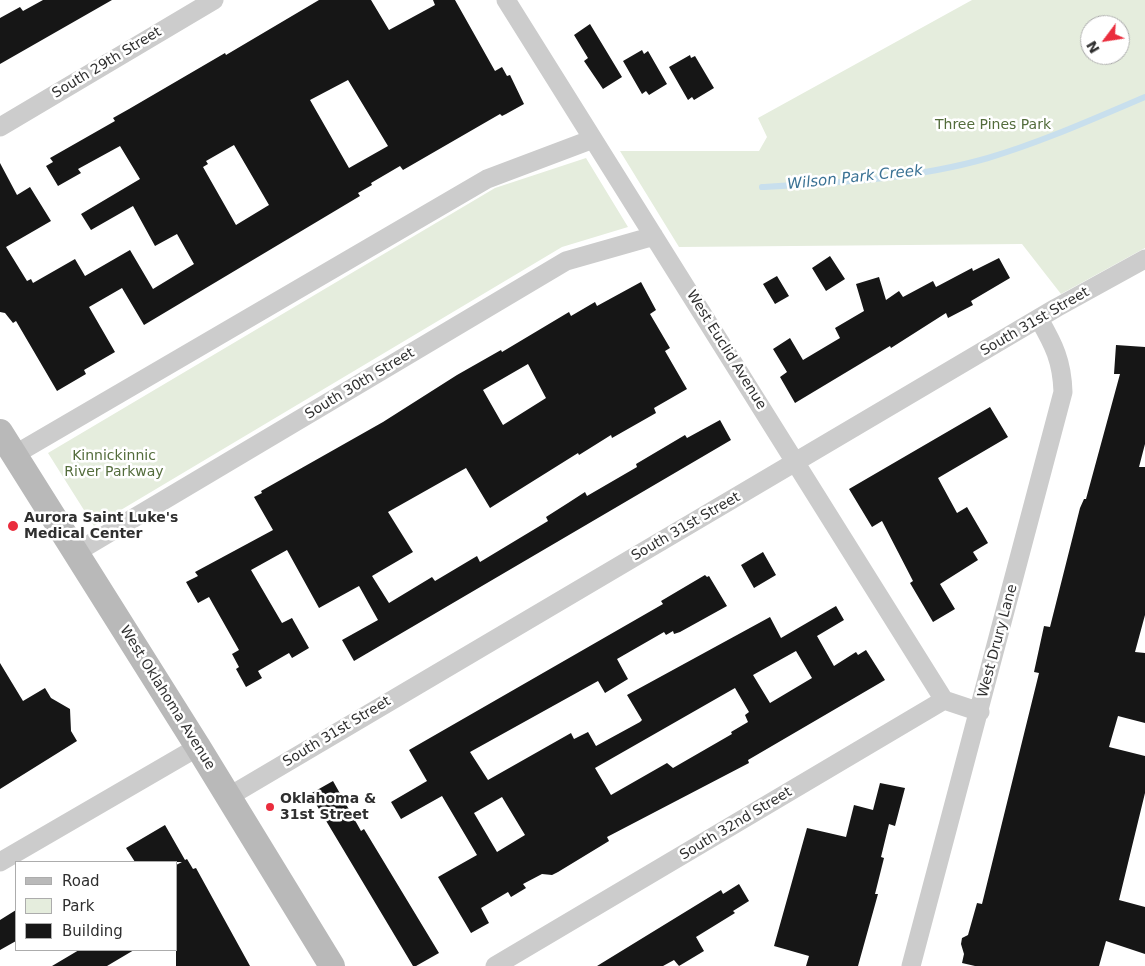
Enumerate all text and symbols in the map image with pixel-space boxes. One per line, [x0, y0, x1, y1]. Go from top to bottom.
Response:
north arrow [1080, 15, 1130, 65]
street label: South 29th Street [49, 24, 165, 102]
text: N [1083, 38, 1103, 56]
park label: Three Pines Park [935, 117, 1051, 133]
water label: Wilson Park Creek [786, 162, 924, 194]
street label: South 31st Street [978, 284, 1092, 360]
street label: West Euclid Avenue [682, 287, 770, 413]
street label: South 30th Street [302, 345, 418, 423]
park label: Kinnickinnic River Parkway [64, 448, 164, 481]
street label: South 31st Street [629, 489, 743, 565]
place label: Aurora Saint Luke's Medical Center [24, 510, 178, 542]
marker: Aurora Saint Luke's Medical Center [6, 519, 20, 533]
street label: West Drury Lane [975, 582, 1021, 700]
street label: West Oklahoma Avenue [116, 623, 218, 773]
street label: South 31st Street [280, 693, 394, 771]
street label: South 32nd Street [677, 784, 795, 864]
place label: Oklahoma & 31st Street [280, 791, 376, 824]
marker: Oklahoma & 31st Street [264, 801, 276, 813]
legend [15, 861, 178, 951]
text: Road [62, 872, 100, 890]
text: Park [62, 897, 94, 915]
text: Building [62, 922, 123, 940]

